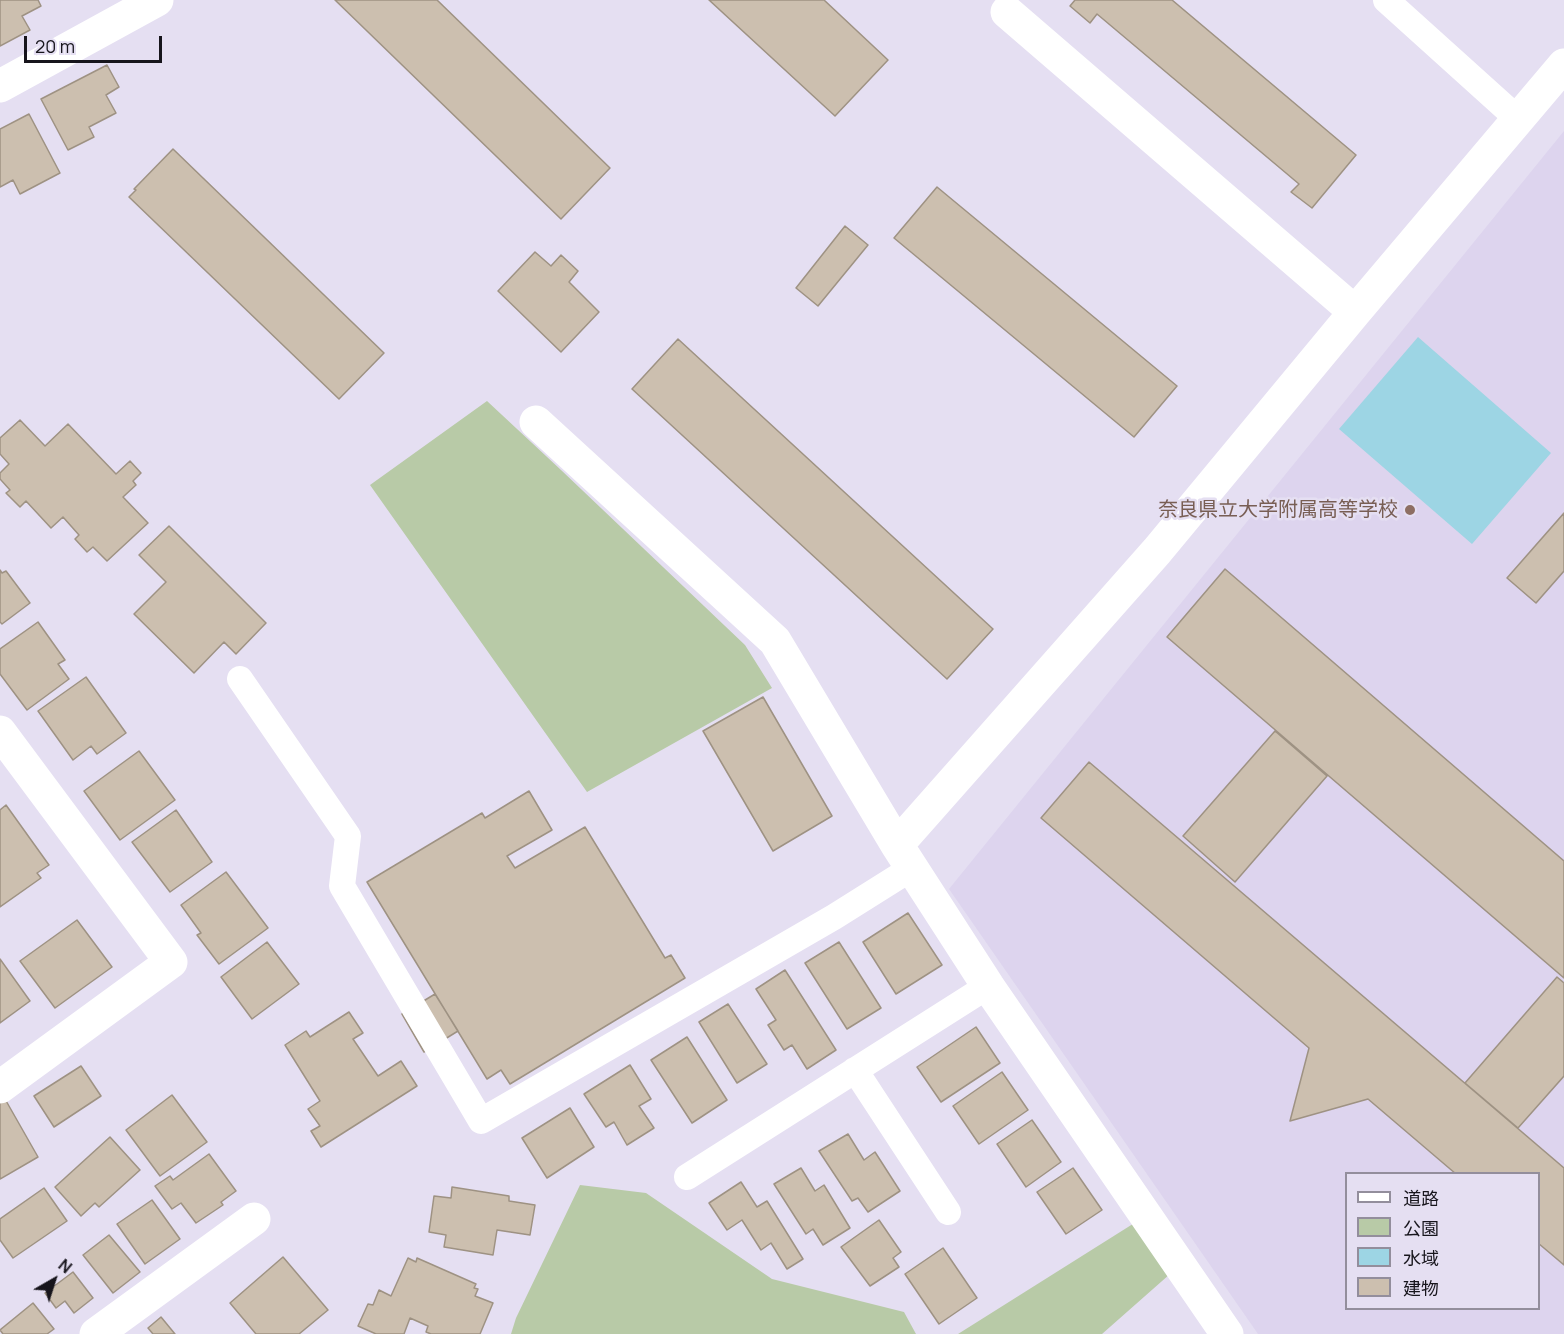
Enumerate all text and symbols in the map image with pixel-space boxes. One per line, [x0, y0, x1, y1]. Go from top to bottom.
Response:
scale bar [27, 24, 165, 62]
text: 20 m [35, 34, 75, 58]
place label: 奈良県立大学附属高等学校 [1158, 498, 1398, 522]
marker: 奈良県立大学附属高等学校 [1403, 503, 1417, 517]
legend [1345, 1172, 1540, 1310]
text: 道路 [1403, 1186, 1439, 1210]
text: 公園 [1403, 1216, 1439, 1240]
text: 水域 [1403, 1246, 1439, 1270]
north arrow [24, 1250, 84, 1310]
text: N [54, 1254, 77, 1278]
text: 建物 [1403, 1276, 1439, 1300]

